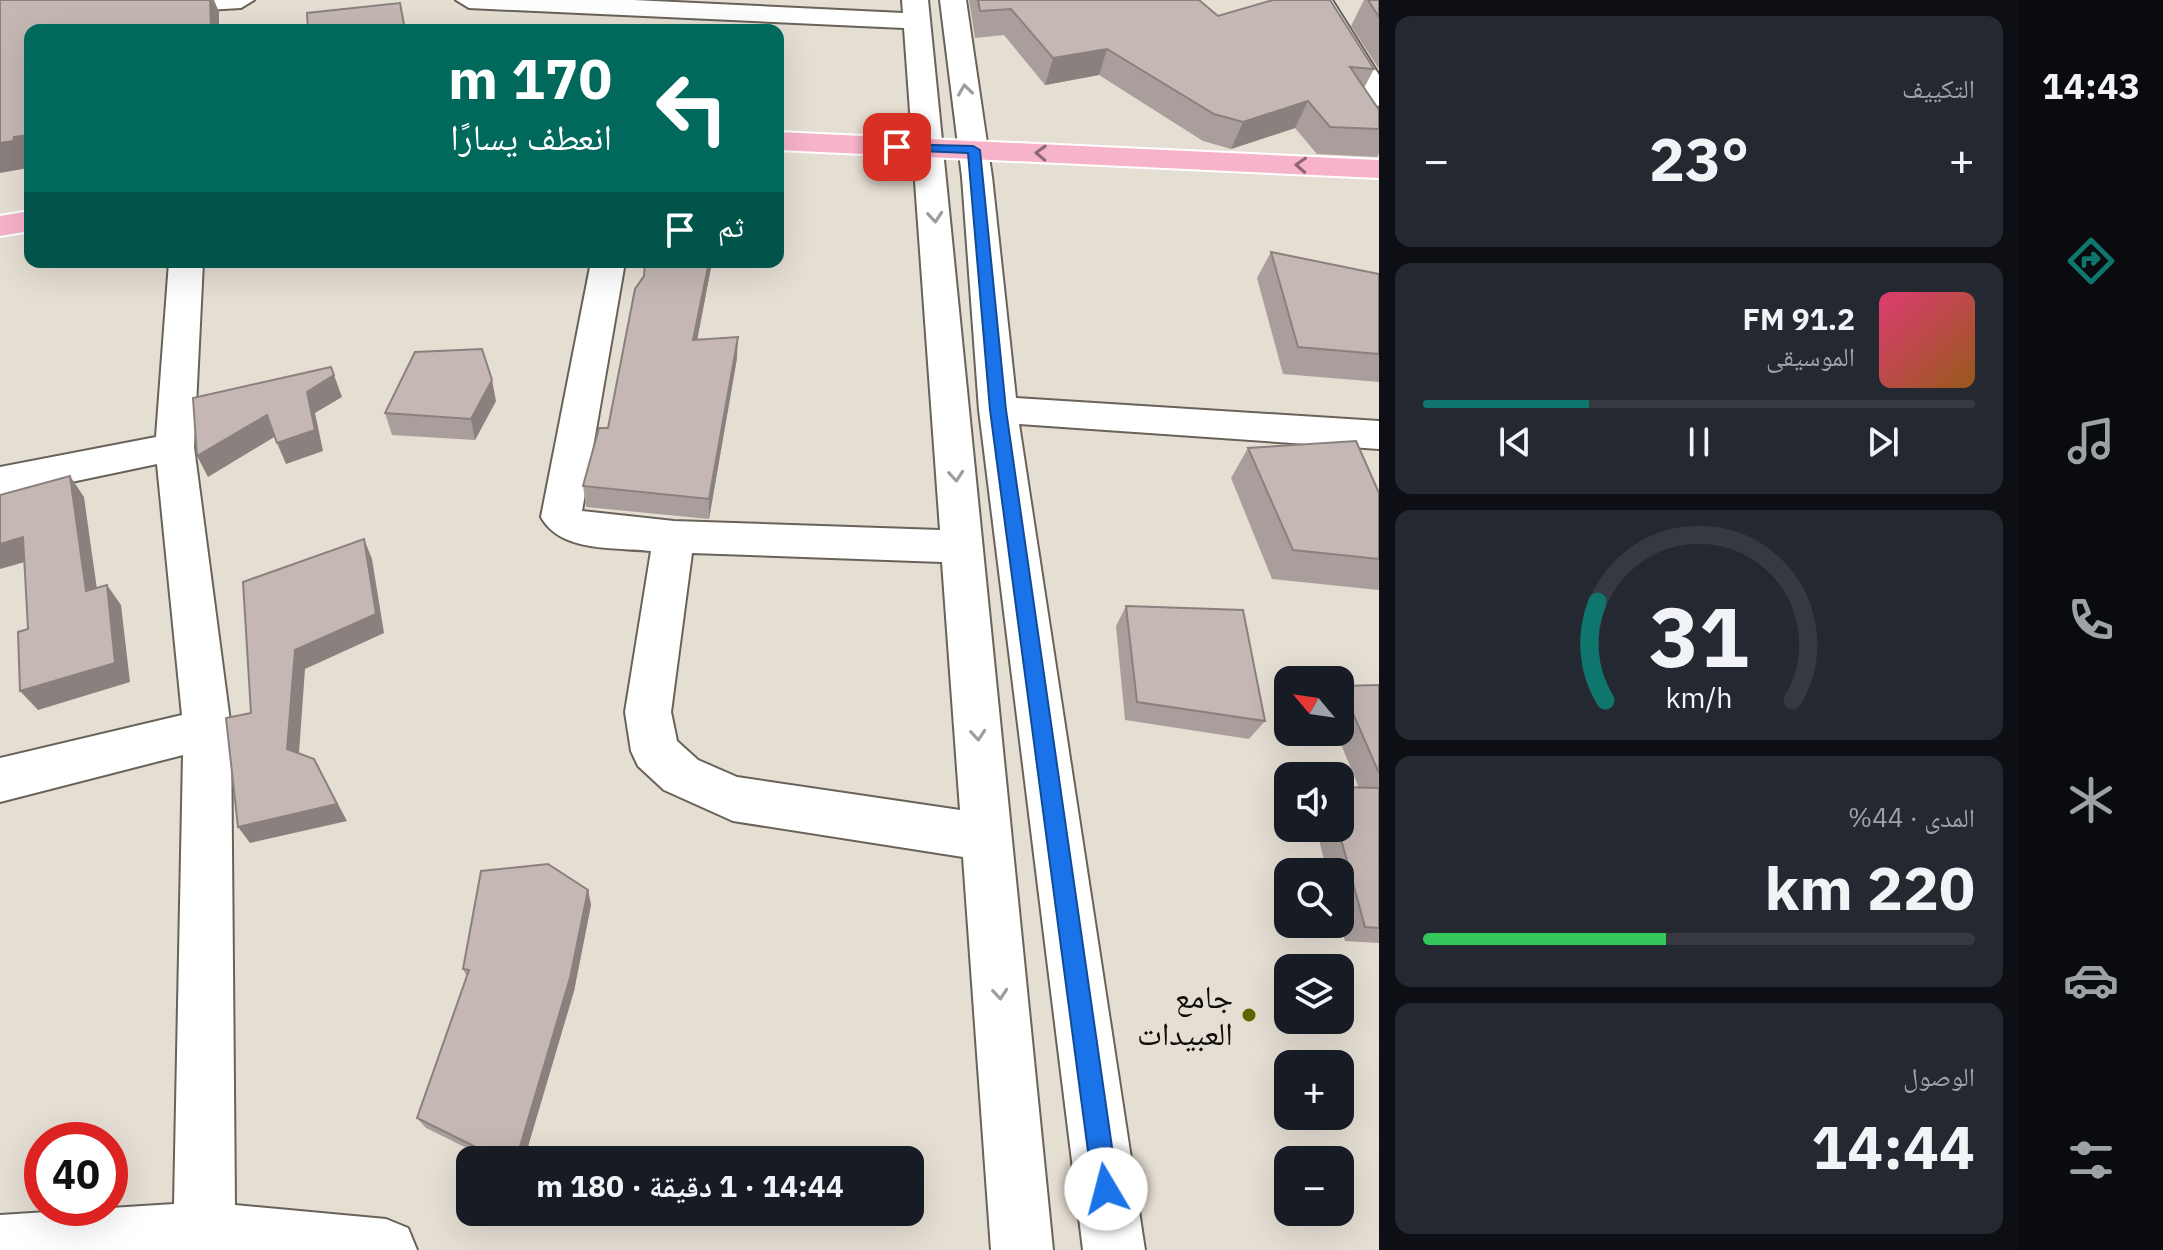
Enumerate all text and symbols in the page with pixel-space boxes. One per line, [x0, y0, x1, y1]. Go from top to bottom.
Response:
text: 170 m [448, 42, 612, 114]
icon: left [640, 56, 744, 160]
text: 14:43 [2042, 62, 2140, 109]
text: التكييف [1902, 71, 1975, 105]
one-way arrow [957, 83, 974, 96]
text: انعطف يسارًا [450, 113, 612, 160]
pin [863, 113, 931, 181]
text: 23° [1649, 119, 1749, 198]
icon: arrive [875, 125, 919, 169]
text: − [1423, 131, 1449, 188]
text: + [1949, 131, 1975, 188]
one-way arrow [1034, 145, 1047, 162]
one-way arrow [1294, 156, 1307, 173]
text: ثم [718, 206, 744, 245]
icon: arrive [658, 208, 702, 252]
one-way arrow [926, 211, 943, 224]
icon: directions [2063, 233, 2119, 289]
text: 91.2 FM [1742, 299, 1855, 338]
text: الموسيقى [1766, 339, 1855, 373]
icon: music [2063, 413, 2119, 469]
icon: previous [1493, 420, 1537, 464]
icon: pause [1677, 420, 1721, 464]
icon: next [1861, 420, 1905, 464]
one-way arrow [947, 470, 964, 483]
text: 31 [1649, 582, 1749, 690]
icon: phone [2063, 592, 2119, 648]
north arrow [1274, 666, 1354, 746]
map controls [1274, 666, 1354, 1226]
text: km/h [1665, 679, 1733, 716]
one-way arrow [969, 729, 986, 742]
button: sound [1274, 762, 1354, 842]
icon: climate [2063, 772, 2119, 828]
text: المدى · 44% [1848, 800, 1975, 834]
text: 220 km [1765, 848, 1975, 927]
button: search [1274, 858, 1354, 938]
icon: car [2063, 952, 2119, 1008]
button: layers [1274, 954, 1354, 1034]
place label: جامع العبيدات [1137, 975, 1233, 1054]
one-way arrow [991, 988, 1008, 1001]
marker: جامع العبيدات [1240, 1006, 1258, 1024]
button: + [1274, 1050, 1354, 1130]
text: الوصول [1903, 1059, 1975, 1093]
text: 14:44 [1811, 1107, 1975, 1186]
speed limit sign: 40 [24, 1122, 128, 1226]
icon: filters [2063, 1132, 2119, 1188]
button: − [1274, 1146, 1354, 1226]
position arrow [1064, 1147, 1148, 1231]
text: 14:44 · 1 دقيقة · 180 m [536, 1166, 844, 1205]

